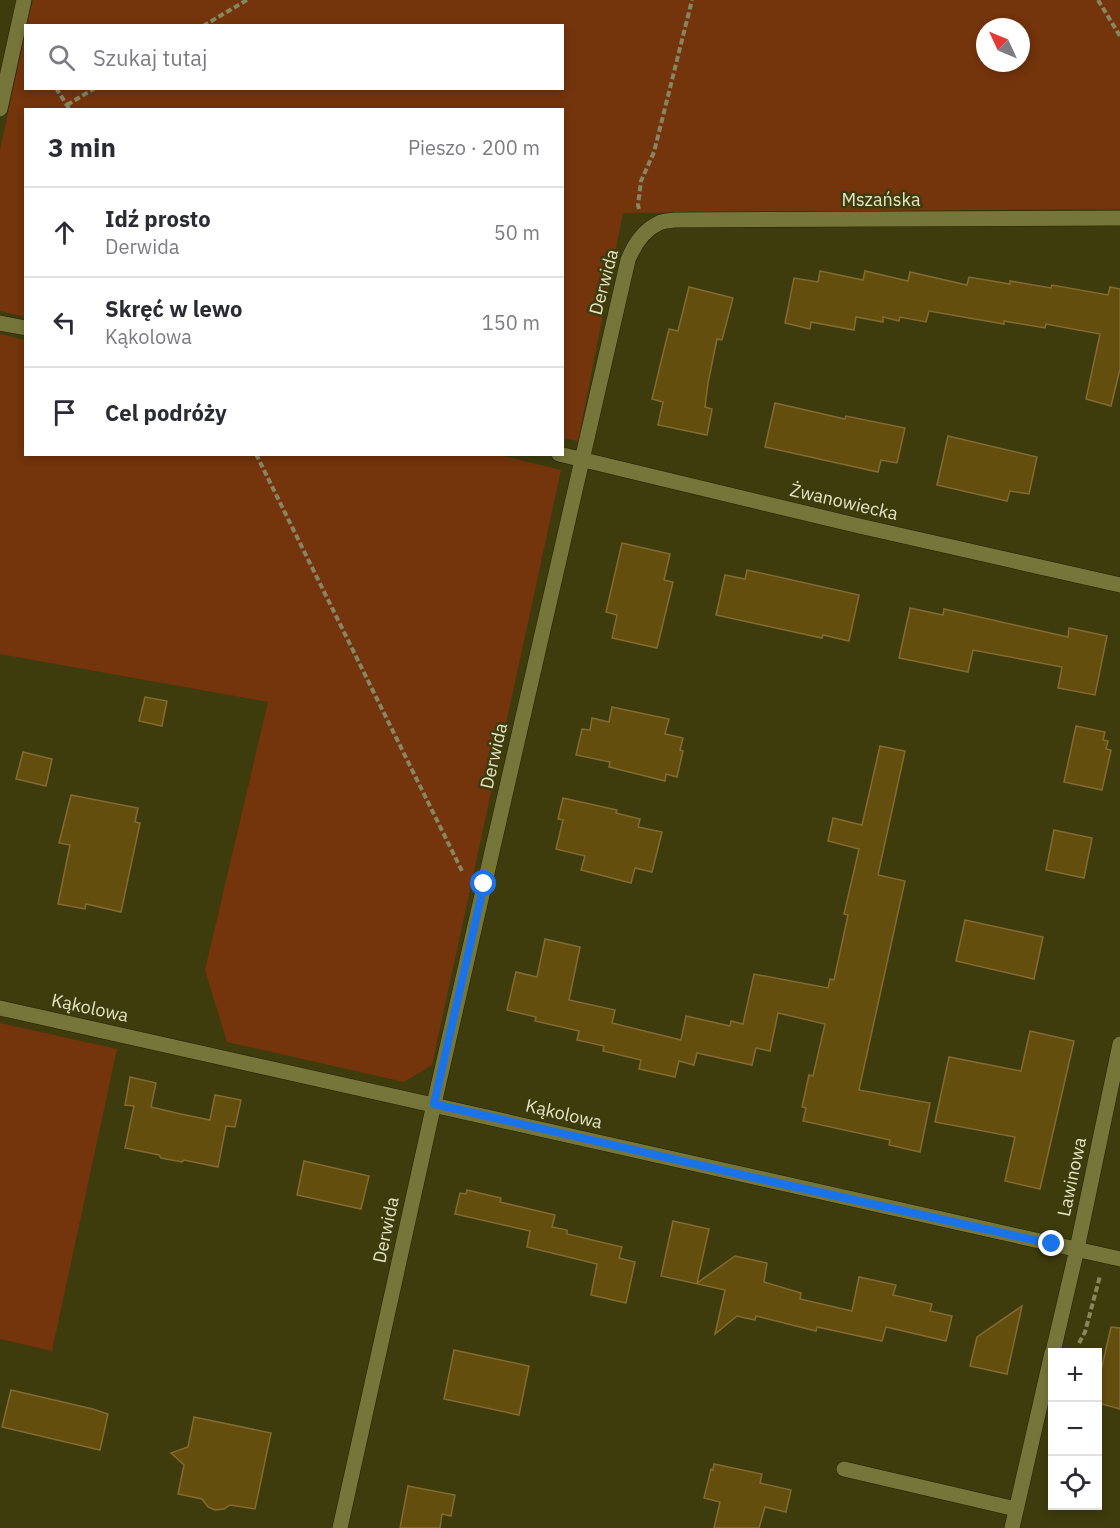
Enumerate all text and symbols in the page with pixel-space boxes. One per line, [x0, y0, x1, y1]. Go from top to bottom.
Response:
north arrow [976, 18, 1030, 72]
search box [24, 24, 564, 90]
icon: search [45, 41, 78, 74]
text: Szukaj tutaj [93, 43, 208, 72]
text: 3 min [48, 130, 116, 164]
text: Pieszo · 200 m [408, 134, 540, 161]
street label: Mszańska [841, 188, 921, 211]
text: Idź prosto [105, 204, 211, 233]
icon: ahead [48, 216, 81, 249]
text: 50 m [494, 219, 540, 246]
text: Derwida [105, 233, 179, 260]
street label: Derwida [584, 246, 623, 317]
text: Skręć w lewo [105, 294, 242, 323]
icon: left [48, 306, 81, 339]
text: 150 m [482, 309, 540, 336]
text: Kąkolowa [105, 323, 192, 350]
icon: arrive [48, 396, 81, 429]
text: Cel podróży [105, 398, 227, 427]
street label: Żwanowiecka [788, 478, 901, 525]
street label: Derwida [475, 720, 512, 791]
route start [470, 870, 496, 896]
street label: Kąkolowa [49, 988, 131, 1027]
street label: Kąkolowa [523, 1094, 605, 1134]
street label: Lawinowa [1052, 1135, 1091, 1219]
street label: Derwida [367, 1194, 404, 1265]
route end [1038, 1230, 1064, 1256]
map controls [1048, 1348, 1102, 1510]
button: + [1048, 1348, 1102, 1402]
button: − [1048, 1402, 1102, 1456]
button: locate [1048, 1456, 1102, 1510]

